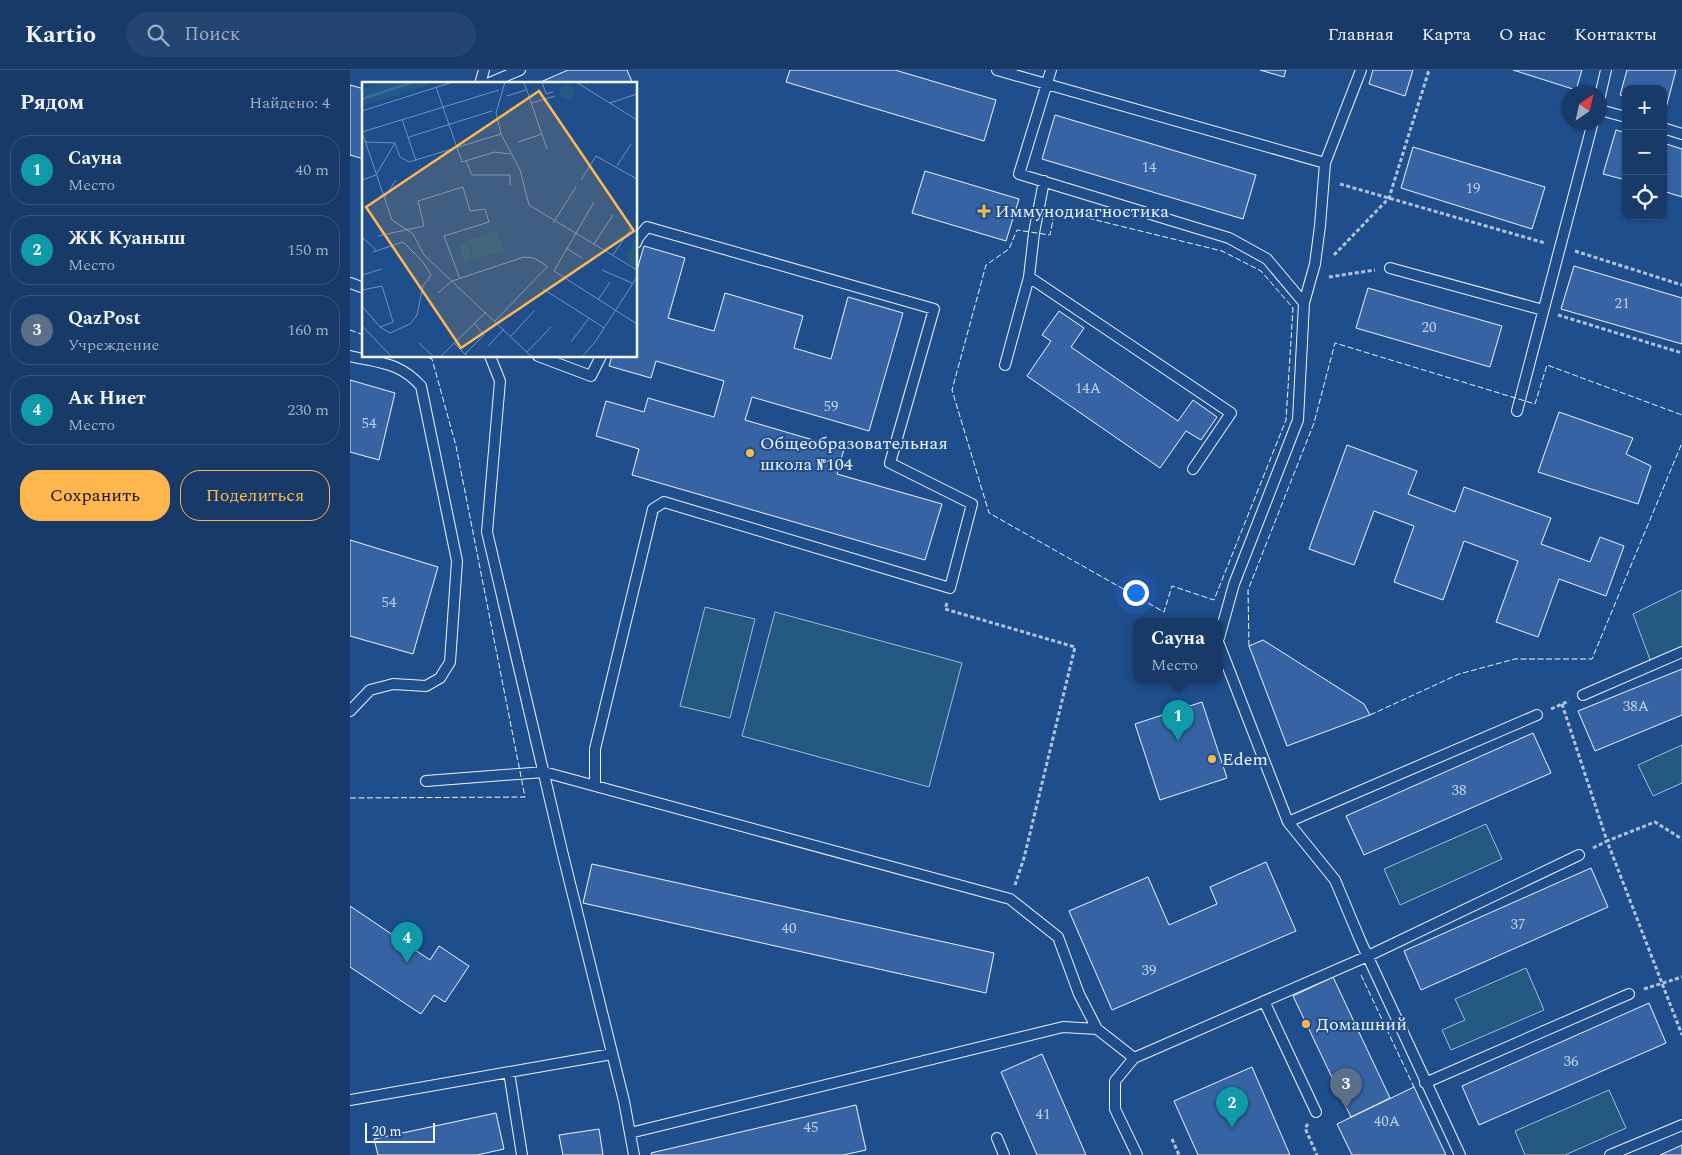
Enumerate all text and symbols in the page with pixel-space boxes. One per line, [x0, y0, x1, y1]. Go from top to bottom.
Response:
search box [126, 12, 476, 57]
text: Kartio [25, 17, 96, 53]
text: Поиск [184, 20, 240, 49]
icon: search [144, 21, 172, 49]
text: Главная [1328, 21, 1394, 48]
text: Карта [1422, 21, 1471, 48]
text: О нас [1499, 21, 1546, 48]
text: Контакты [1574, 21, 1657, 48]
inset map [362, 82, 638, 358]
north arrow [1562, 85, 1607, 130]
map controls [1622, 85, 1667, 220]
button: + [1622, 85, 1667, 130]
text: Рядом [20, 87, 84, 119]
text: Найдено: 4 [249, 91, 330, 115]
button: − [1622, 130, 1667, 175]
text: Сауна [68, 144, 122, 173]
house number: 14 [1141, 156, 1157, 179]
text: 1 [33, 158, 41, 182]
text: 40 m [295, 158, 329, 182]
text: Место [68, 173, 115, 197]
button: locate [1622, 175, 1667, 220]
house number: 19 [1465, 177, 1481, 200]
place label: Иммунодиагностика [995, 198, 1169, 225]
marker: Иммунодиагностика [977, 204, 991, 218]
text: ЖК Куаныш [68, 224, 186, 253]
text: 2 [33, 238, 41, 262]
text: 150 m [287, 238, 329, 262]
text: Место [68, 253, 115, 277]
house number: 21 [1614, 292, 1630, 315]
text: QazPost [68, 304, 141, 333]
house number: 20 [1421, 316, 1437, 339]
text: 3 [33, 318, 41, 342]
text: 160 m [287, 318, 329, 342]
text: Учреждение [68, 333, 159, 357]
house number: 14А [1075, 377, 1101, 400]
text: Ак Ниет [68, 384, 146, 413]
house number: 59 [823, 395, 839, 418]
text: 4 [33, 398, 41, 422]
text: 230 m [287, 398, 329, 422]
house number: 54 [361, 412, 377, 435]
text: Место [68, 413, 115, 437]
place label: Общеобразовательная школа №104 [760, 430, 948, 478]
marker: Общеобразовательная школа №104 [744, 447, 756, 459]
button: Сохранить [20, 470, 170, 521]
button: Поделиться [180, 470, 330, 521]
your location [1123, 580, 1149, 606]
house number: 54 [381, 591, 397, 614]
popup [1133, 618, 1223, 683]
text: Сауна [1151, 624, 1205, 653]
text: Место [1151, 653, 1198, 677]
house number: 38А [1623, 695, 1649, 718]
pin: 1 [1162, 700, 1194, 741]
place label: Edem [1222, 746, 1268, 773]
marker: Edem [1206, 753, 1218, 765]
house number: 38 [1451, 779, 1467, 802]
house number: 37 [1510, 913, 1526, 936]
house number: 40 [781, 917, 797, 940]
pin: 4 [391, 922, 423, 963]
house number: 39 [1141, 959, 1157, 982]
place label: Домашний [1316, 1011, 1407, 1038]
marker: Домашний [1300, 1018, 1312, 1030]
house number: 36 [1563, 1050, 1579, 1073]
pin: 3 [1330, 1068, 1362, 1109]
pin: 2 [1216, 1087, 1248, 1128]
house number: 41 [1035, 1103, 1051, 1126]
house number: 40А [1374, 1110, 1400, 1133]
house number: 45 [803, 1116, 819, 1139]
scale bar [365, 1120, 435, 1143]
text: 20 m [372, 1121, 402, 1142]

